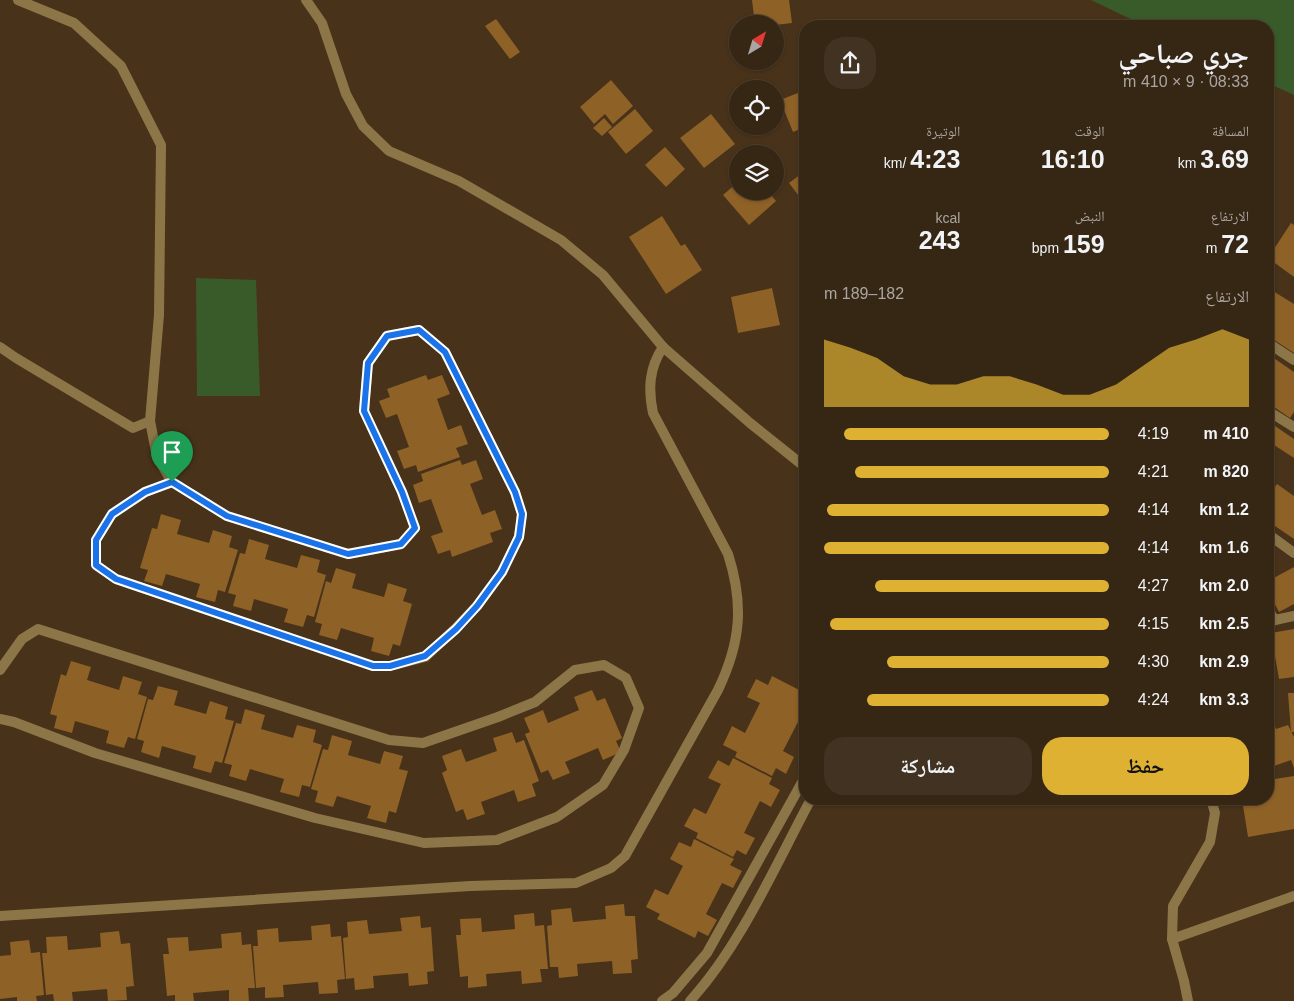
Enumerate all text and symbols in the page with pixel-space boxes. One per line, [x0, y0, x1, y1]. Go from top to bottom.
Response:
north arrow [729, 15, 784, 70]
map controls [729, 15, 784, 200]
button: share [824, 37, 876, 89]
text: جري صباحي [1118, 38, 1249, 69]
text: 08:33 · 9 × 410 m [1123, 73, 1249, 90]
button: locate [729, 80, 784, 135]
text: الوتيرة [926, 123, 960, 139]
text: الوقت [1075, 123, 1105, 139]
text: المسافة [1212, 123, 1249, 139]
button: layers [729, 145, 784, 200]
text: 4:23 [910, 145, 960, 173]
text: 16:10 [1041, 145, 1105, 173]
text: 3.69 [1200, 145, 1249, 173]
text: /km [884, 155, 910, 171]
text: km [1178, 155, 1200, 171]
text: النبض [1075, 208, 1105, 224]
text: الارتفاع [1211, 208, 1249, 224]
text: kcal [935, 210, 960, 226]
text: 243 [919, 226, 960, 254]
text: 159 [1063, 230, 1105, 258]
text: 72 [1221, 230, 1249, 258]
text: bpm [1032, 240, 1063, 256]
text: m [1206, 240, 1221, 256]
text: 182–189 m [824, 285, 904, 302]
text: الارتفاع [1205, 288, 1249, 305]
text: 4:19 [1138, 425, 1169, 442]
text: 410 m [1204, 425, 1249, 442]
pin [151, 431, 193, 482]
icon: arrive [158, 438, 186, 466]
text: 4:21 [1138, 463, 1169, 480]
text: 820 m [1204, 463, 1249, 480]
text: 4:14 [1138, 501, 1169, 518]
text: 1.2 km [1199, 501, 1249, 518]
text: 4:14 [1138, 539, 1169, 556]
text: 1.6 km [1199, 539, 1249, 556]
text: 4:27 [1138, 577, 1169, 594]
text: 2.0 km [1199, 577, 1249, 594]
text: 4:15 [1138, 615, 1169, 632]
text: 2.5 km [1199, 615, 1249, 632]
text: 4:30 [1138, 653, 1169, 670]
text: 2.9 km [1199, 653, 1249, 670]
text: 4:24 [1138, 691, 1169, 708]
text: 3.3 km [1199, 691, 1249, 708]
button: مشاركة [824, 737, 1032, 795]
button: حفظ [1042, 737, 1249, 795]

